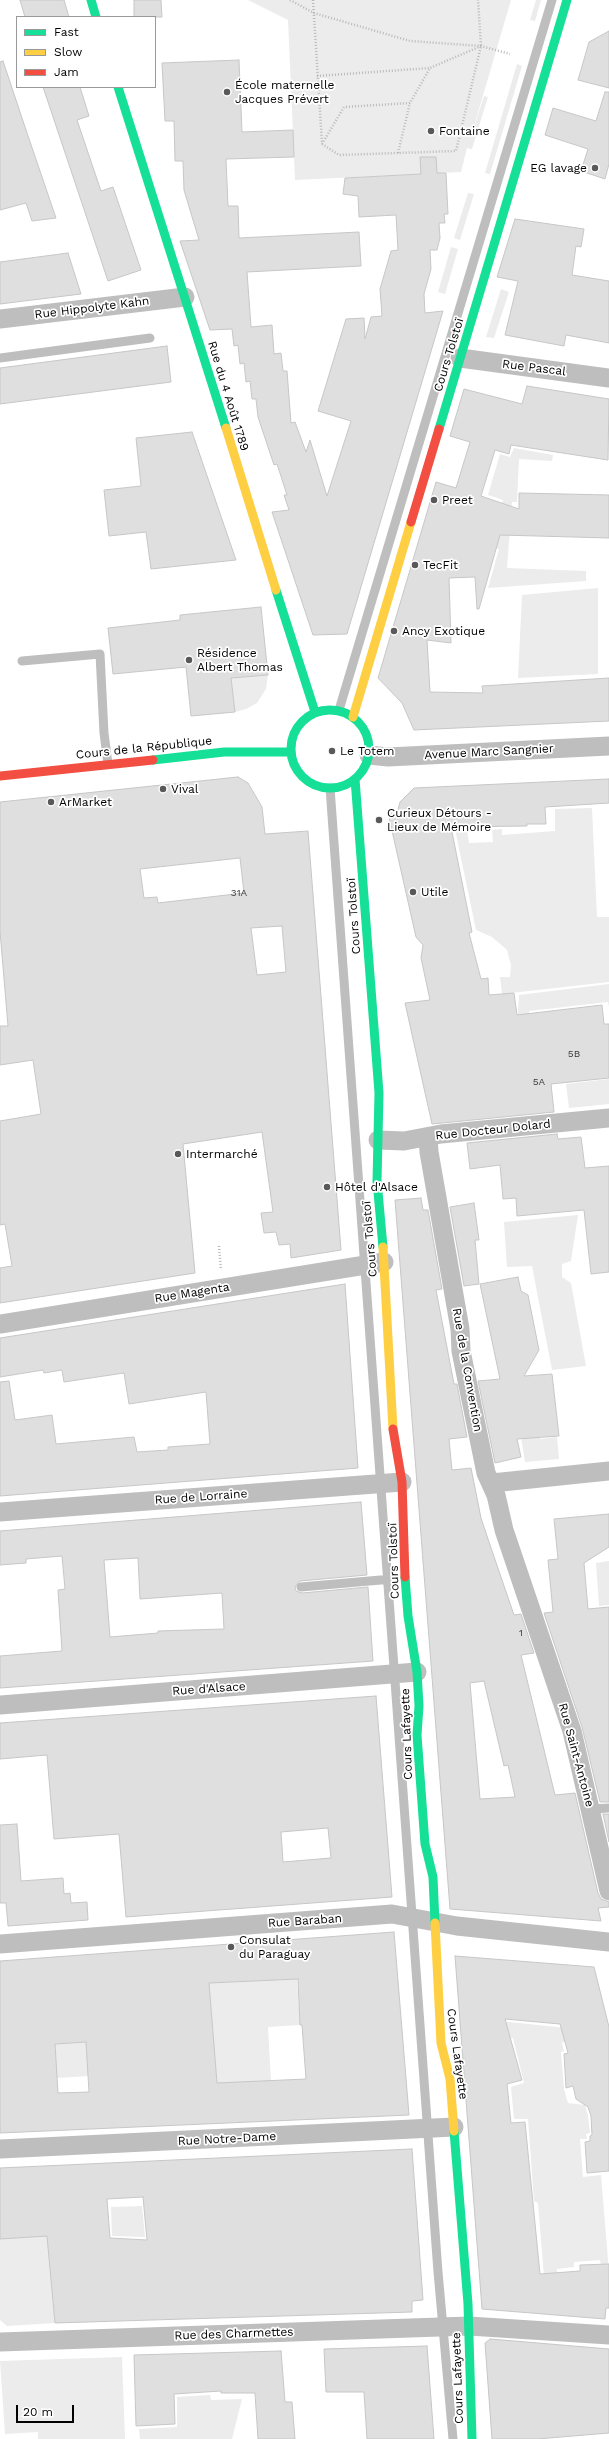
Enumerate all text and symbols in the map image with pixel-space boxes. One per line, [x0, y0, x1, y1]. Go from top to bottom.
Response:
legend [16, 16, 156, 88]
text: Fast [54, 25, 79, 39]
text: Slow [54, 45, 82, 59]
text: Jam [54, 65, 79, 79]
place label: École maternelle Jacques Prévert [235, 78, 334, 106]
marker: École maternelle Jacques Prévert [222, 87, 232, 97]
place label: Fontaine [439, 124, 490, 138]
marker: Fontaine [426, 126, 436, 136]
place label: EG lavage [530, 161, 587, 175]
marker: EG lavage [590, 163, 600, 173]
street label: Rue Hippolyte Kahn [34, 294, 150, 322]
street label: Cours Tolstoï [431, 316, 467, 394]
street label: Rue du 4 Août 1789 [204, 339, 252, 453]
street label: Rue Pascal [501, 357, 567, 379]
place label: Preet [442, 493, 473, 507]
marker: Preet [429, 495, 439, 505]
place label: TecFit [423, 558, 458, 572]
marker: TecFit [410, 560, 420, 570]
place label: Ancy Exotique [402, 624, 485, 638]
marker: Ancy Exotique [389, 626, 399, 636]
place label: Résidence Albert Thomas [197, 646, 283, 674]
marker: Résidence Albert Thomas [184, 655, 194, 665]
street label: Cours de la République [75, 734, 213, 762]
street label: Avenue Marc Sangnier [424, 741, 554, 763]
place label: Le Totem [340, 744, 394, 758]
marker: Le Totem [327, 746, 337, 756]
place label: Vival [171, 782, 199, 796]
marker: Vival [158, 784, 168, 794]
place label: ArMarket [59, 795, 112, 809]
marker: ArMarket [46, 797, 56, 807]
place label: Curieux Détours - Lieux de Mémoire [387, 806, 492, 834]
marker: Curieux Détours - Lieux de Mémoire [374, 815, 384, 825]
street label: Cours Tolstoï [344, 877, 364, 955]
place label: Utile [421, 885, 448, 899]
house number: 31A [231, 887, 247, 899]
marker: Utile [408, 887, 418, 897]
house number: 5B [568, 1048, 580, 1060]
house number: 5A [533, 1076, 545, 1088]
street label: Rue Docteur Dolard [435, 1117, 551, 1143]
place label: Intermarché [186, 1147, 258, 1161]
marker: Intermarché [173, 1149, 183, 1159]
place label: Hôtel d'Alsace [335, 1180, 418, 1194]
marker: Hôtel d'Alsace [322, 1182, 332, 1192]
street label: Cours Tolstoï [359, 1200, 381, 1278]
street label: Rue Magenta [153, 1280, 231, 1306]
street label: Rue de la Convention [449, 1307, 485, 1433]
street label: Rue de Lorraine [154, 1487, 248, 1507]
street label: Cours Tolstoï [385, 1523, 403, 1599]
house number: 1 [519, 1627, 523, 1639]
street label: Rue d'Alsace [172, 1679, 246, 1699]
street label: Cours Lafayette [398, 1688, 416, 1780]
street label: Rue Saint-Antoine [555, 1701, 597, 1809]
street label: Rue Baraban [268, 1911, 342, 1931]
place label: Consulat du Paraguay [239, 1933, 310, 1961]
marker: Consulat du Paraguay [226, 1942, 236, 1952]
street label: Cours Lafayette [443, 2008, 471, 2100]
street label: Rue Notre-Dame [177, 2129, 277, 2149]
street label: Rue des Charmettes [174, 2325, 294, 2343]
street label: Cours Lafayette [449, 2332, 467, 2424]
scale bar [18, 2397, 76, 2423]
text: 20 m [23, 2405, 53, 2419]

